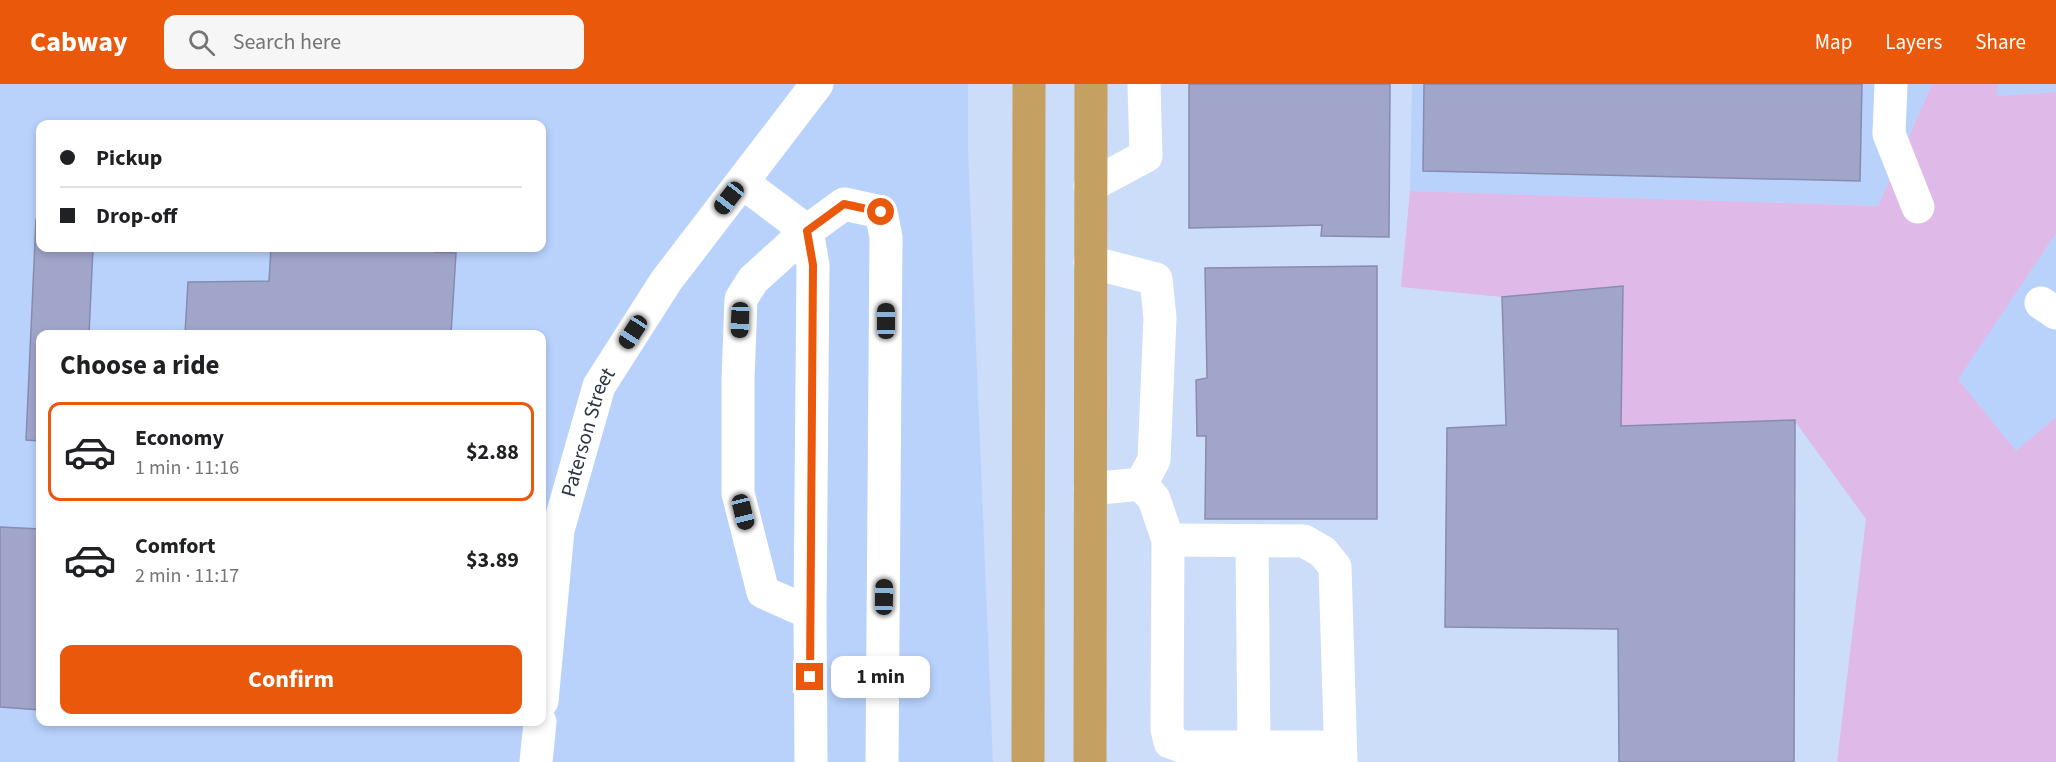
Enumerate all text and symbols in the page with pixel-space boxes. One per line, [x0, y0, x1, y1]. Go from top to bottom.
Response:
search box [164, 15, 584, 69]
text: Cabway [30, 22, 128, 62]
icon: search [185, 26, 218, 59]
text: Search here [233, 26, 341, 58]
text: Map [1815, 27, 1852, 57]
text: Layers [1885, 27, 1942, 57]
text: Share [1975, 27, 2026, 57]
text: Pickup [96, 142, 162, 174]
car [711, 178, 747, 218]
route start [867, 198, 894, 225]
text: Drop-off [96, 200, 177, 232]
car [730, 302, 750, 338]
car [877, 303, 895, 339]
car [616, 312, 650, 352]
text: Choose a ride [60, 346, 220, 385]
street label: Paterson Street [553, 361, 622, 500]
text: Economy [135, 422, 224, 454]
icon: car [63, 425, 117, 479]
text: $2.88 [466, 436, 519, 468]
text: 1 min · 11:16 [135, 454, 239, 482]
car [730, 492, 756, 532]
text: Comfort [135, 530, 216, 562]
icon: car [63, 533, 117, 587]
text: $3.89 [466, 544, 519, 576]
text: 2 min · 11:17 [135, 562, 239, 590]
car [875, 579, 893, 615]
button: Confirm [60, 645, 522, 714]
callout: 1 min [831, 656, 930, 698]
route end [796, 663, 823, 690]
text: 1 min [856, 663, 905, 691]

